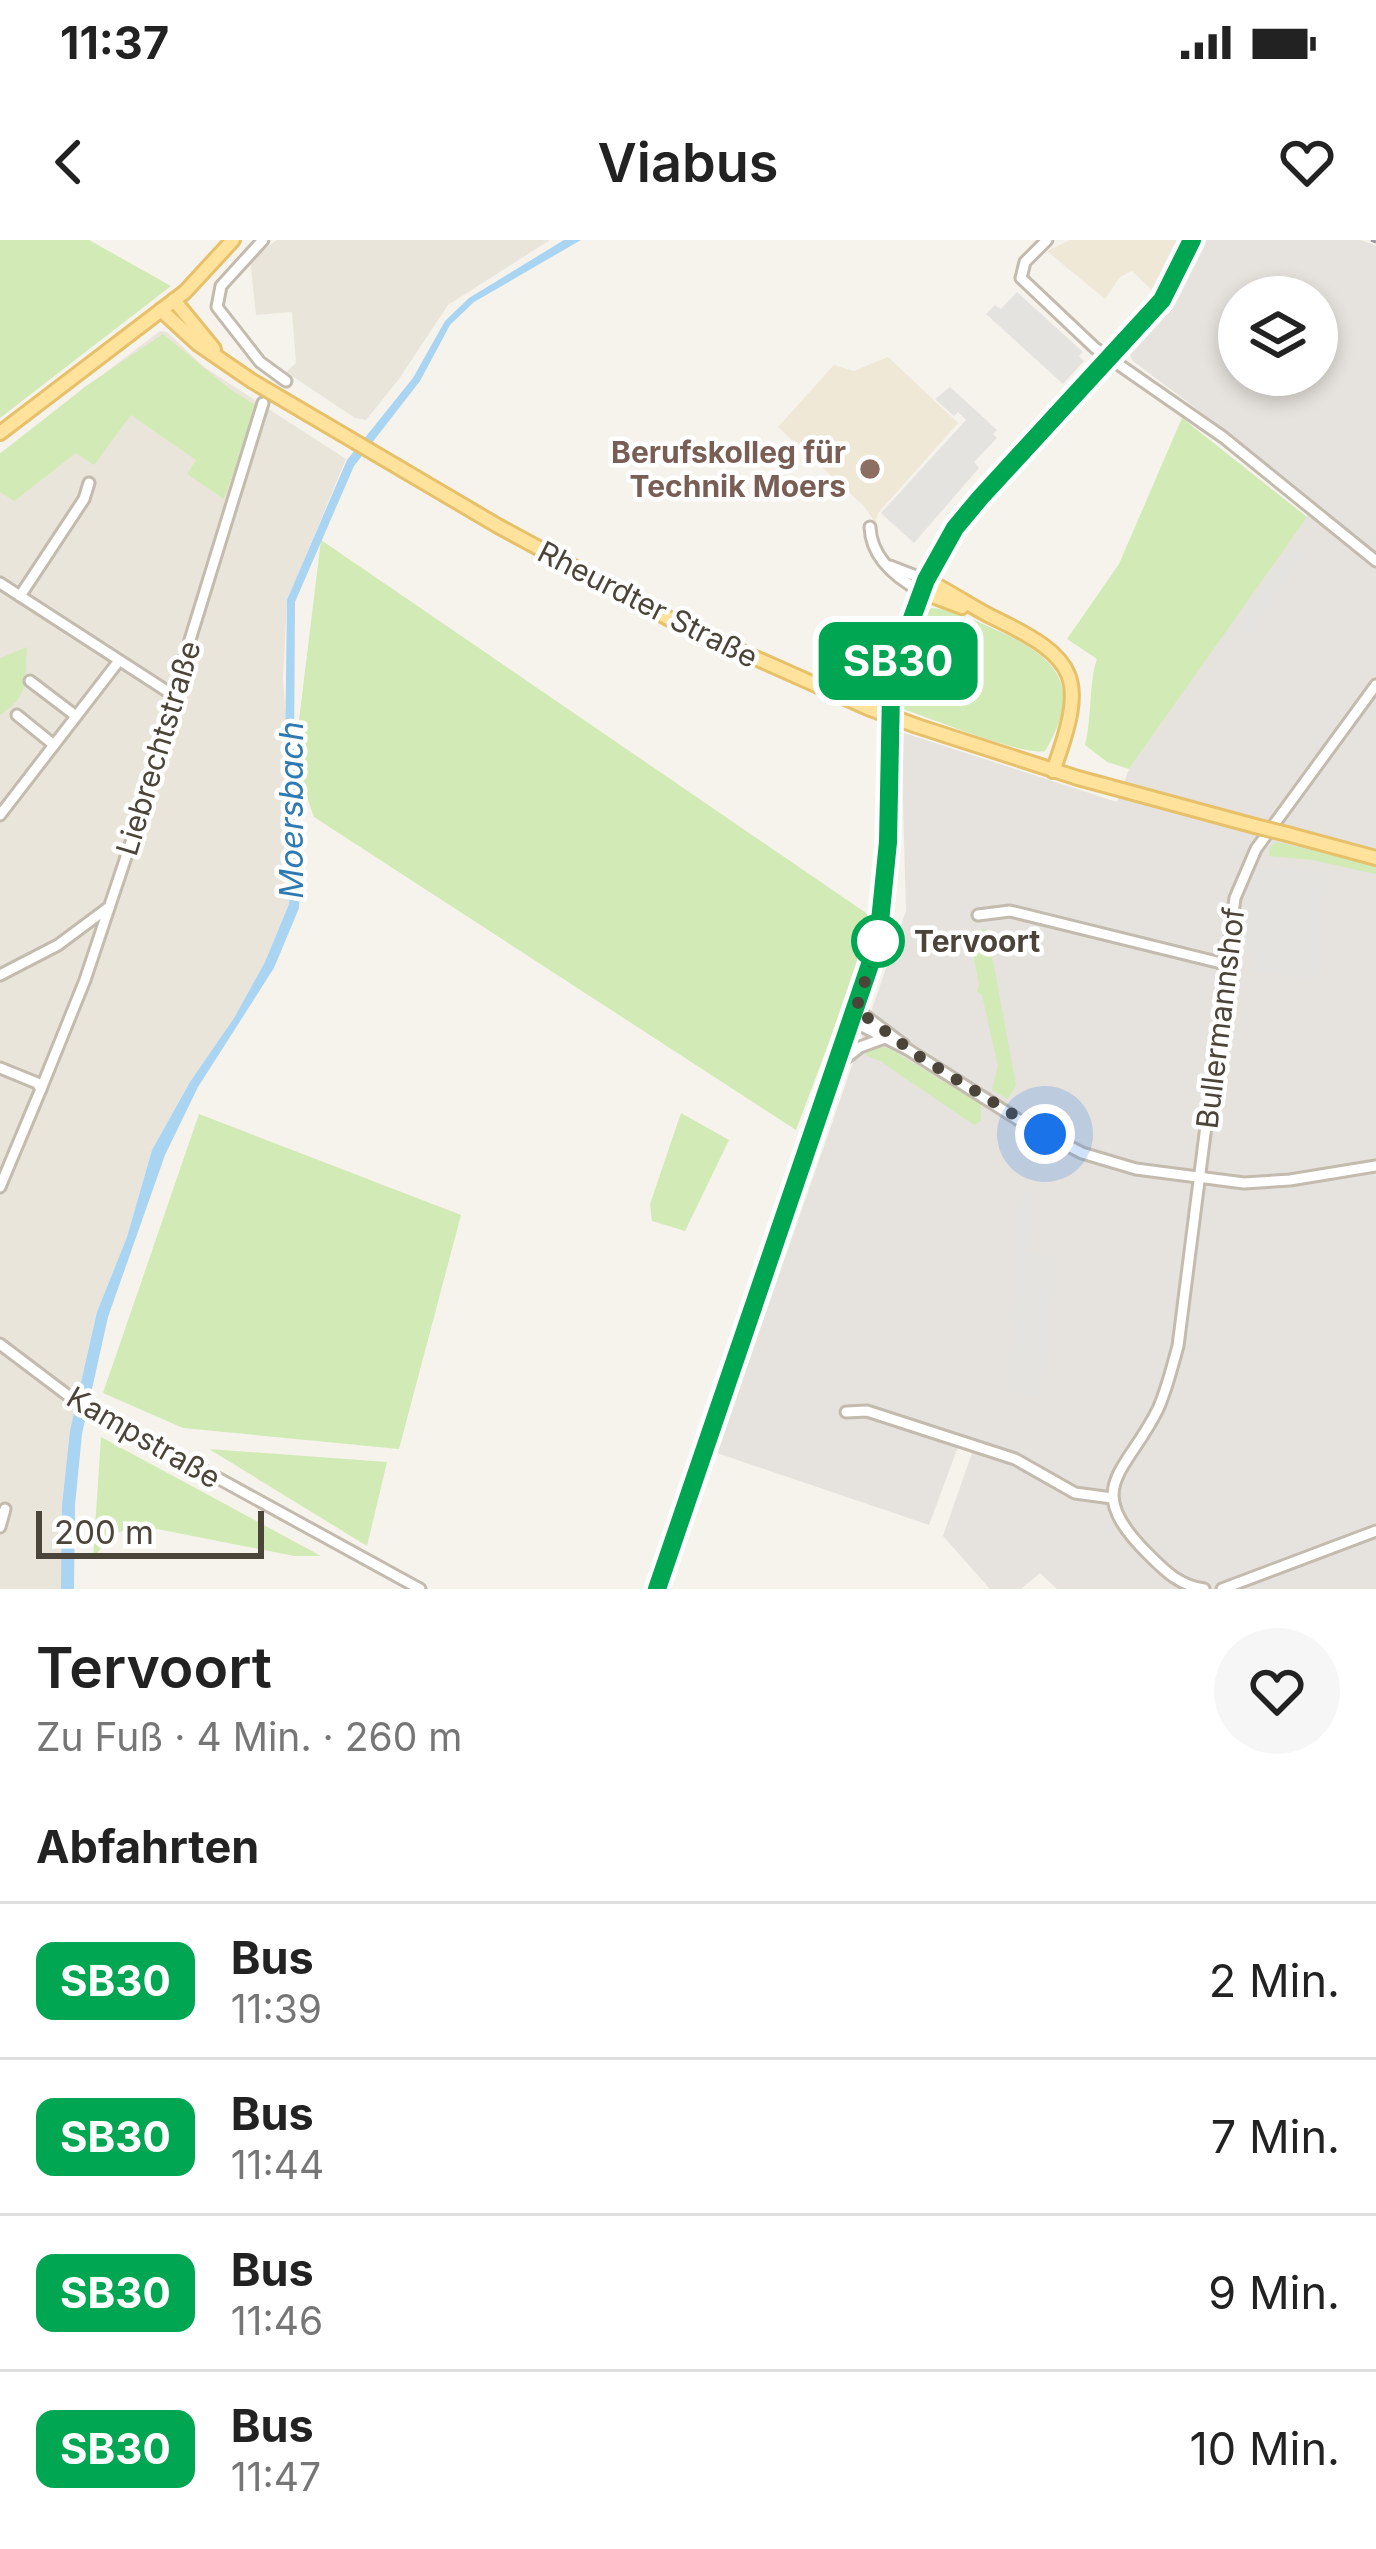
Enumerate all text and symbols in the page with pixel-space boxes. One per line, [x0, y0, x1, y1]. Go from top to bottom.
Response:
text: 11:37 [60, 15, 169, 70]
icon: back [36, 129, 102, 195]
icon: heart [1274, 129, 1340, 195]
text: Viabus [598, 130, 778, 195]
map controls [1218, 276, 1338, 396]
button: layers [1218, 276, 1338, 396]
place label: Berufskolleg für Technik Moers [611, 434, 846, 504]
marker: Berufskolleg für Technik Moers [857, 456, 883, 482]
street label: Rheurdter Straße [532, 533, 764, 675]
line badge: SB30 [814, 622, 982, 700]
text: SB30 [843, 635, 953, 686]
street label: Liebrechtstraße [108, 636, 208, 860]
water label: Moersbach [271, 721, 311, 899]
street label: Bullermannshof [1189, 905, 1251, 1131]
marker: Tervoort [853, 916, 903, 966]
place label: Tervoort [914, 923, 1040, 959]
your location [1015, 1104, 1075, 1164]
street label: Kampstraße [61, 1379, 227, 1495]
scale bar [36, 1505, 264, 1558]
text: 200 m [54, 1512, 154, 1552]
button: heart [1214, 1628, 1340, 1754]
text: Tervoort [36, 1633, 272, 1702]
text: Zu Fuß · 4 Min. · 260 m [36, 1713, 463, 1760]
text: Abfahrten [36, 1819, 259, 1874]
text: Bus [231, 1930, 314, 1985]
text: 2 Min. [1209, 1953, 1340, 2008]
text: SB30 [60, 1955, 171, 2006]
text: 11:39 [231, 1985, 322, 2032]
text: Bus [231, 2086, 314, 2141]
text: 7 Min. [1211, 2109, 1340, 2164]
text: SB30 [60, 2111, 171, 2162]
text: 11:44 [231, 2141, 324, 2188]
text: Bus [231, 2242, 314, 2297]
text: 9 Min. [1208, 2265, 1340, 2320]
text: SB30 [60, 2267, 171, 2318]
text: 11:46 [231, 2297, 323, 2344]
text: Bus [231, 2398, 314, 2453]
text: 10 Min. [1190, 2421, 1340, 2476]
text: SB30 [60, 2423, 171, 2474]
text: 11:47 [231, 2453, 321, 2500]

